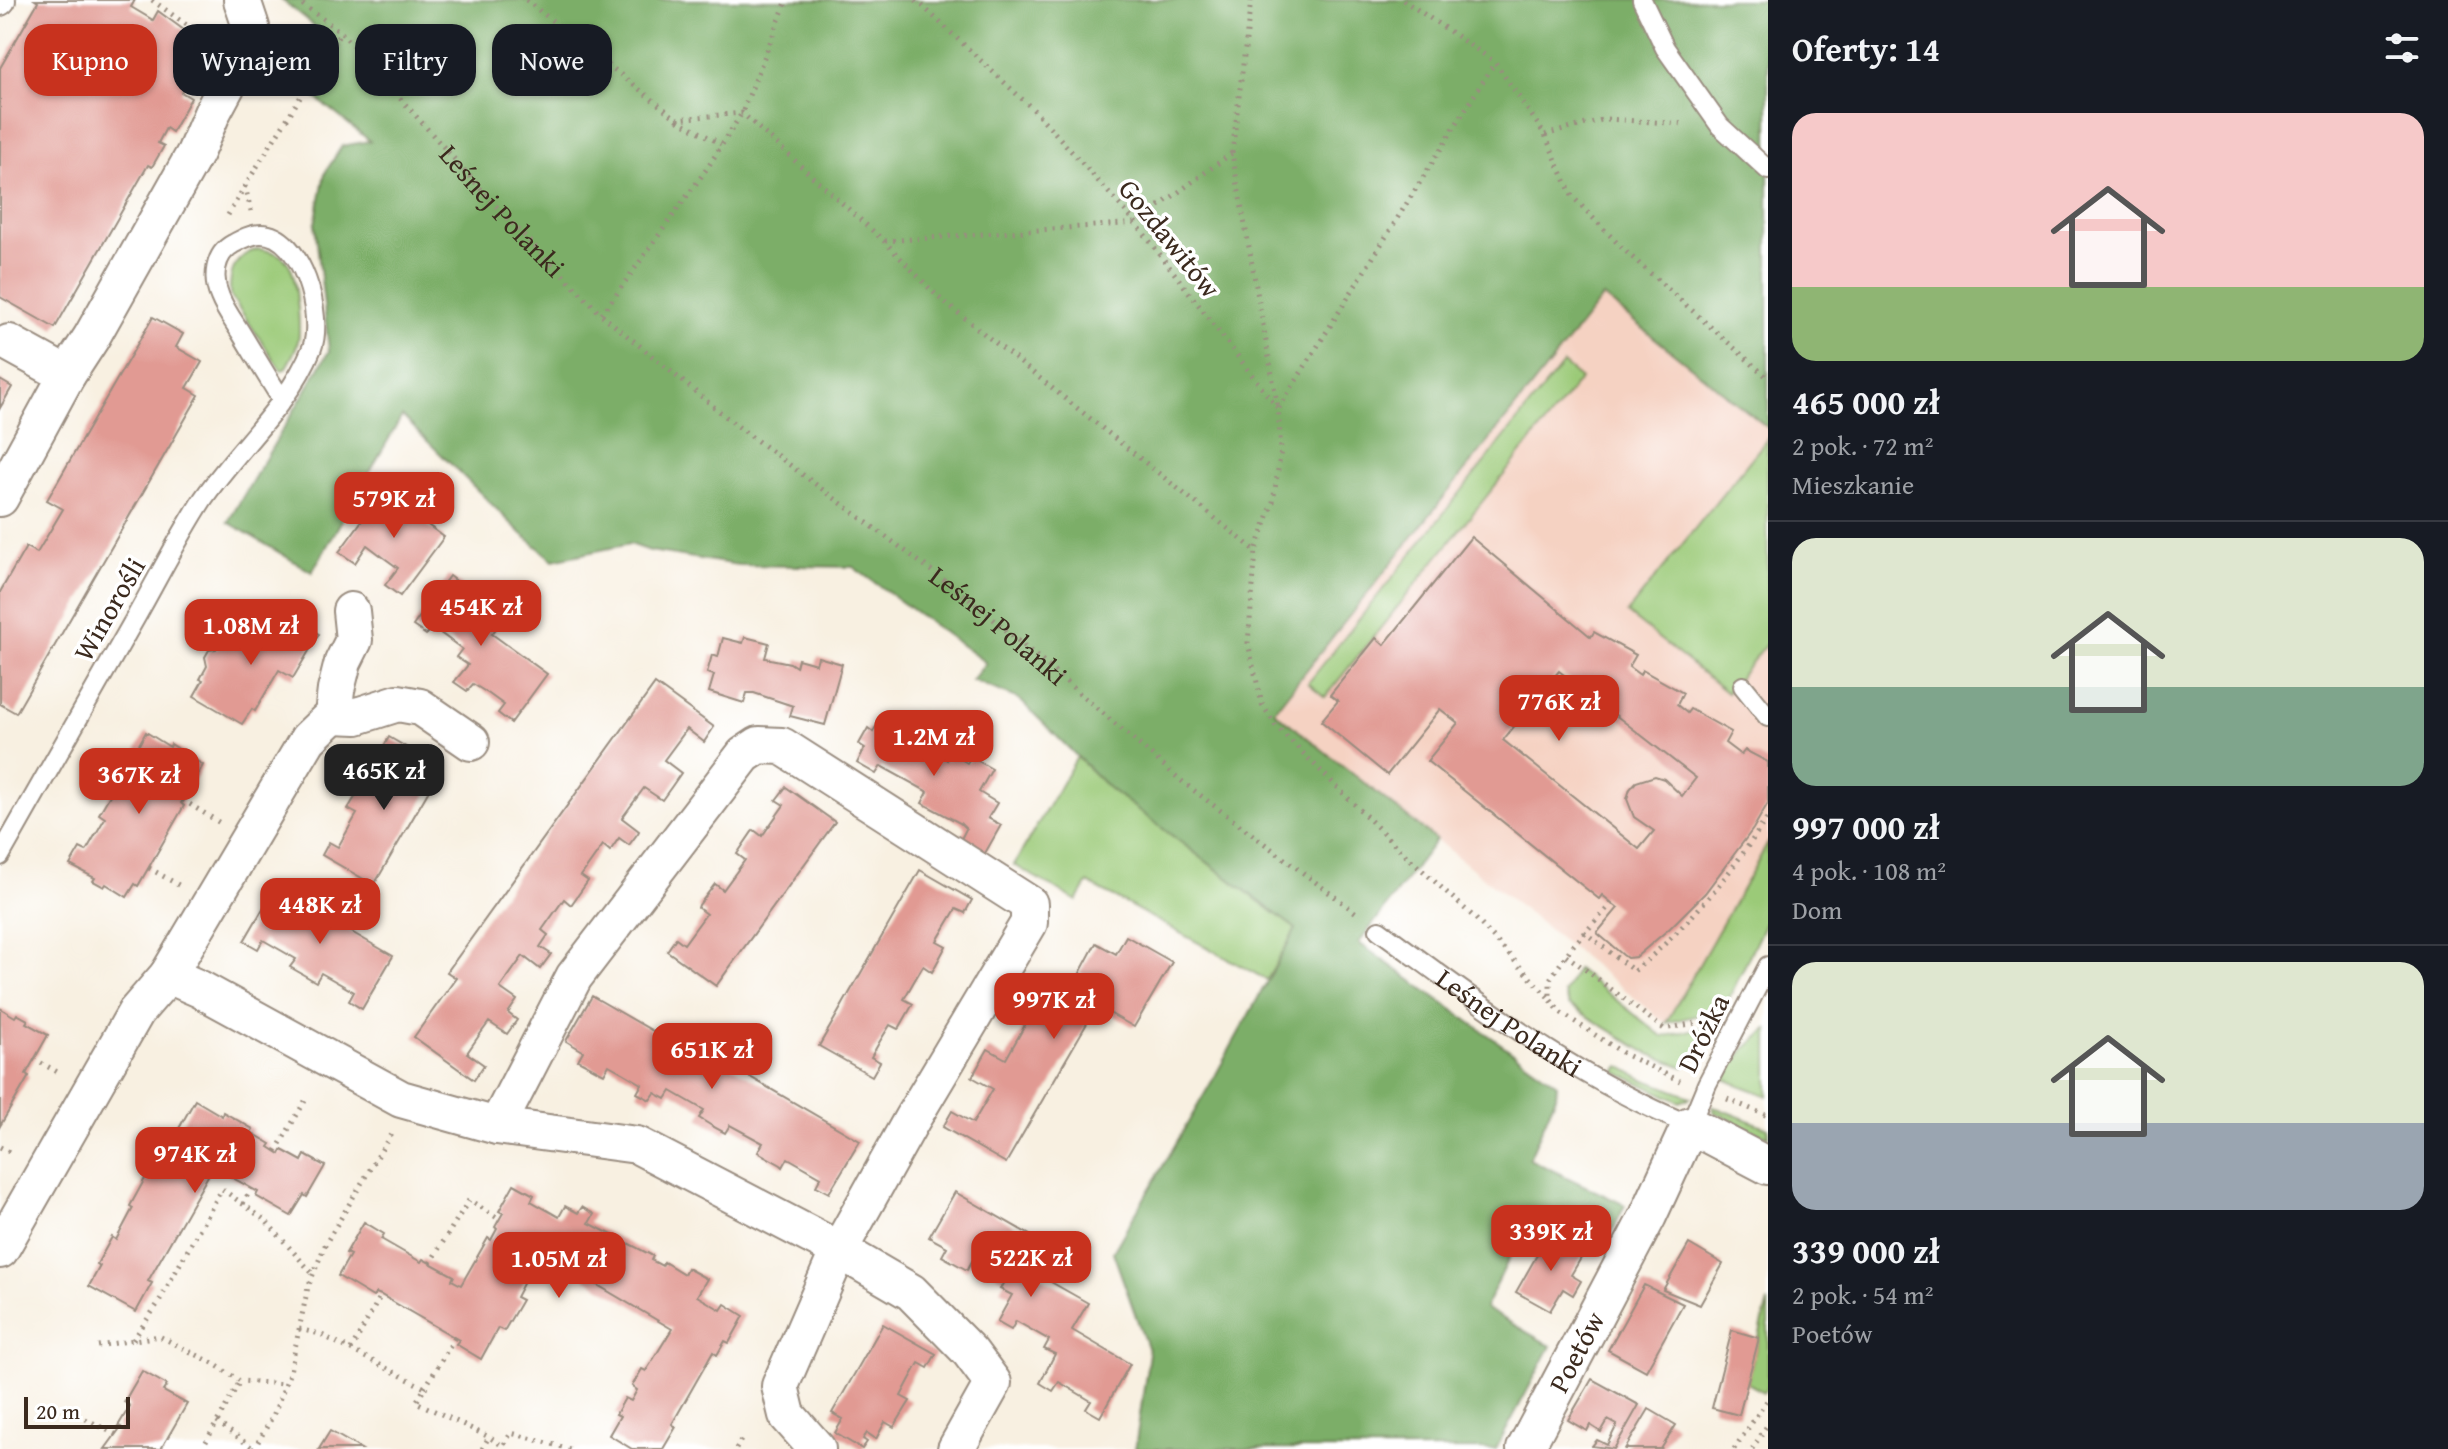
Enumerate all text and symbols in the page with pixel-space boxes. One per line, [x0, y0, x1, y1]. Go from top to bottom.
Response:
chip: Kupno [24, 24, 157, 96]
chip: Wynajem [173, 24, 339, 96]
chip: Filtry [355, 24, 476, 96]
chip: Nowe [492, 24, 612, 96]
text: Oferty: 14 [1792, 24, 1940, 73]
icon: filters [2380, 26, 2424, 70]
street label: Leśnej Polanki [430, 135, 575, 286]
icon: home [2036, 165, 2180, 309]
street label: Gozdawitów [1110, 169, 1231, 306]
text: 465 000 zł [1792, 377, 1940, 426]
text: 2 pok. · 72 m² [1792, 426, 1934, 465]
text: Mieszkanie [1792, 465, 1914, 504]
pin: 579K zł [320, 472, 468, 540]
text: 579K zł [352, 478, 436, 517]
street label: Winorośli [62, 549, 155, 668]
street label: Leśnej Polanki [921, 555, 1077, 695]
pin: 454K zł [407, 580, 555, 648]
text: 454K zł [439, 586, 523, 625]
icon: home [2036, 590, 2180, 734]
pin: 1.08M zł [168, 599, 334, 667]
text: 1.08M zł [203, 605, 299, 644]
pin: 776K zł [1485, 675, 1633, 743]
text: 776K zł [1517, 681, 1601, 720]
pin: 1.2M zł [860, 710, 1008, 778]
text: 1.2M zł [892, 716, 976, 755]
pin: 465K zł [310, 744, 458, 812]
pin: 367K zł [65, 748, 213, 816]
text: 465K zł [342, 750, 426, 789]
text: 367K zł [97, 754, 181, 793]
text: 997 000 zł [1792, 802, 1940, 851]
text: 4 pok. · 108 m² [1792, 851, 1946, 890]
pin: 448K zł [246, 878, 394, 946]
text: 448K zł [278, 884, 362, 923]
text: Dom [1792, 890, 1842, 929]
street label: Leśnej Polanki [1428, 958, 1590, 1087]
pin: 997K zł [980, 973, 1128, 1041]
text: 997K zł [1012, 979, 1096, 1018]
street label: Dróżka [1666, 986, 1739, 1079]
icon: home [2036, 1014, 2180, 1158]
pin: 651K zł [638, 1023, 786, 1091]
text: 651K zł [670, 1029, 754, 1068]
pin: 974K zł [121, 1127, 269, 1195]
text: 974K zł [153, 1133, 237, 1172]
pin: 339K zł [1477, 1205, 1625, 1273]
text: 339K zł [1509, 1211, 1593, 1250]
text: 339 000 zł [1792, 1226, 1940, 1275]
pin: 522K zł [957, 1231, 1105, 1299]
pin: 1.05M zł [476, 1232, 642, 1300]
text: 522K zł [989, 1237, 1073, 1276]
text: 1.05M zł [511, 1238, 607, 1277]
text: 2 pok. · 54 m² [1792, 1275, 1934, 1314]
street label: Poetów [1538, 1304, 1614, 1399]
text: Poetów [1792, 1314, 1872, 1353]
scale bar [24, 1393, 130, 1429]
text: 20 m [36, 1395, 80, 1427]

